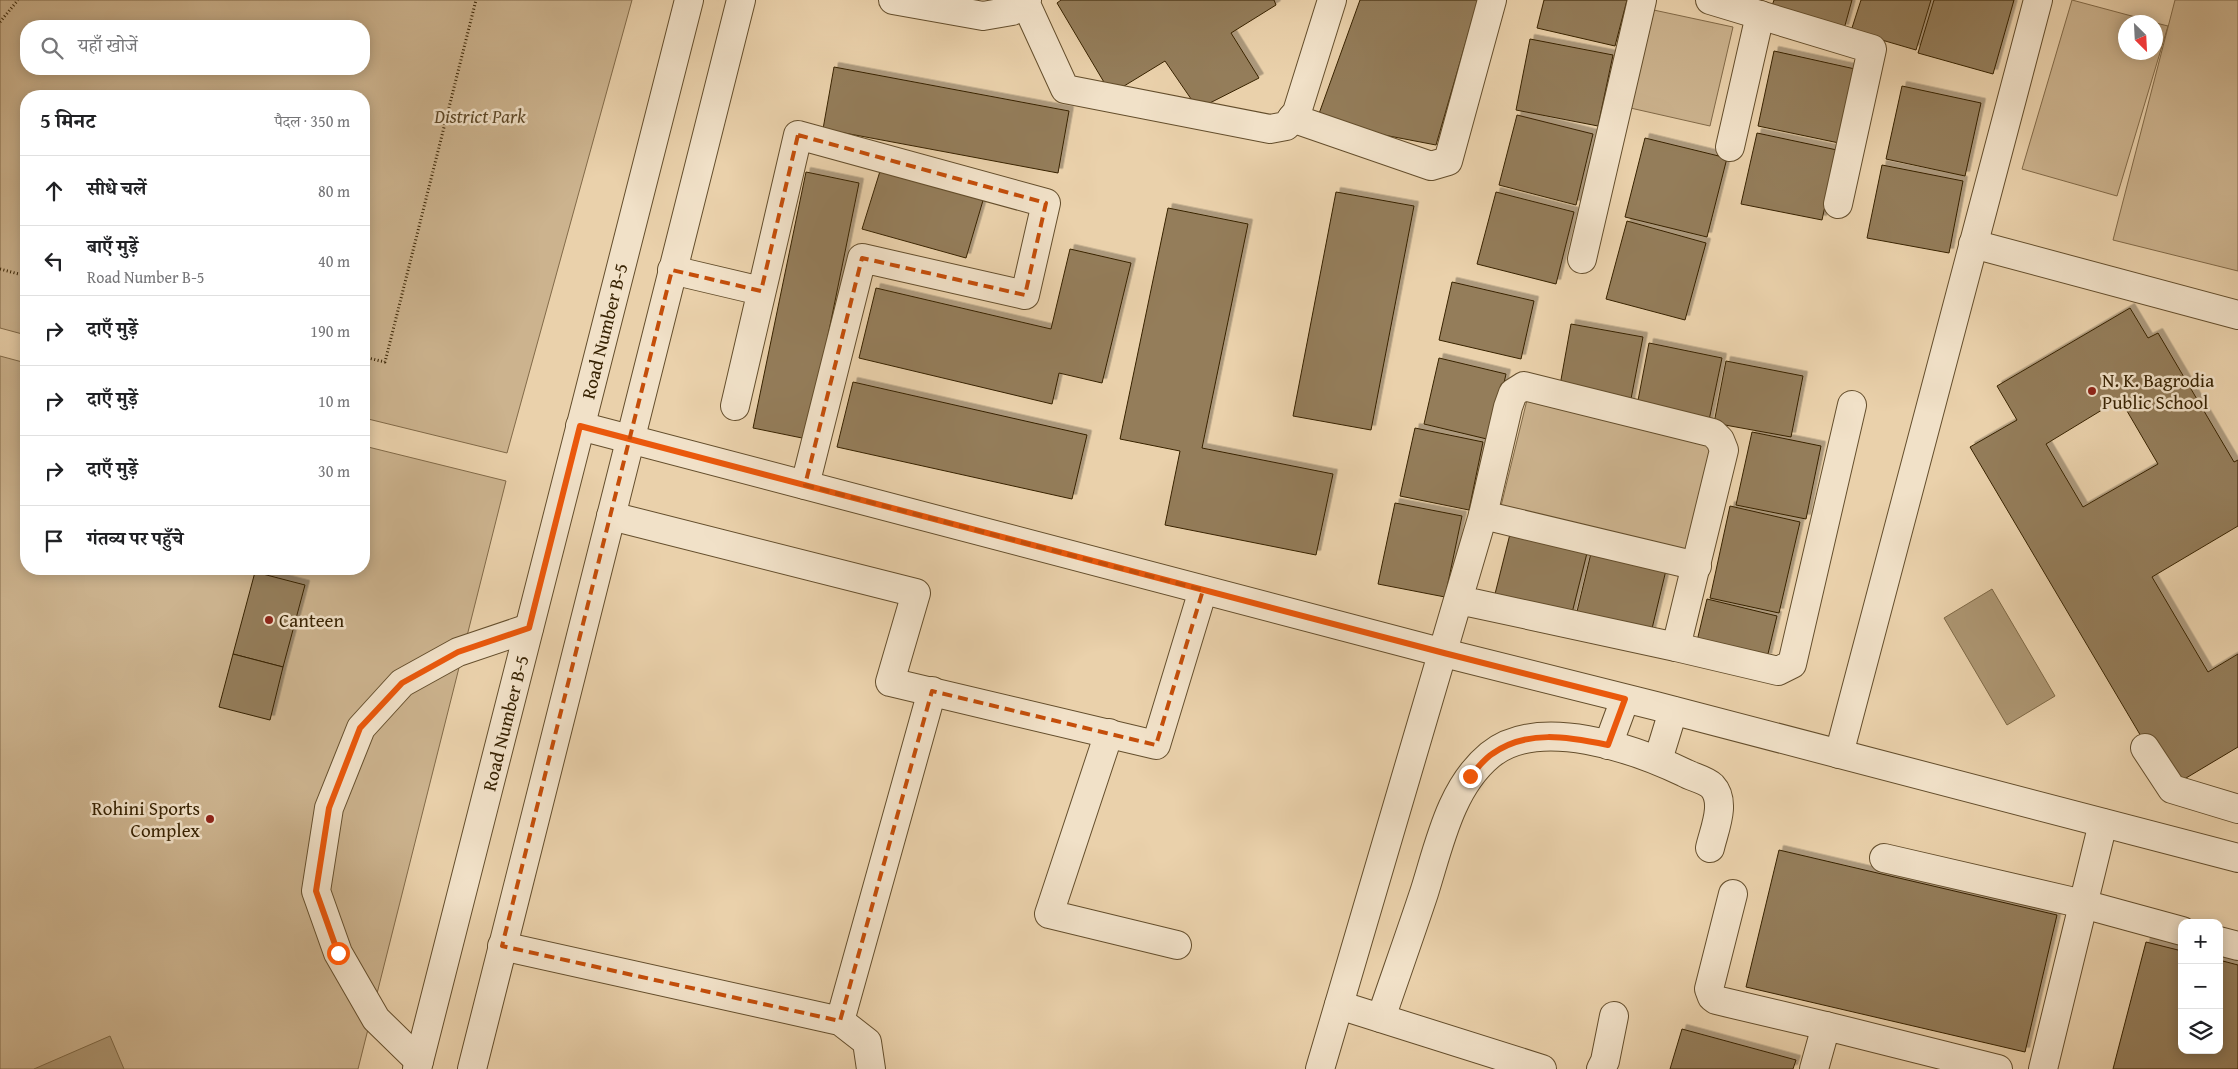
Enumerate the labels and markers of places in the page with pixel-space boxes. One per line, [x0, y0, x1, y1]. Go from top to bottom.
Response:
place label: N. K. Bagrodia Public School [2102, 366, 2214, 416]
marker: N. K. Bagrodia Public School [2086, 385, 2098, 397]
place label: Canteen [279, 606, 345, 634]
marker: Canteen [263, 614, 275, 626]
place label: Rohini Sports Complex [92, 794, 200, 844]
marker: Rohini Sports Complex [204, 813, 216, 825]

